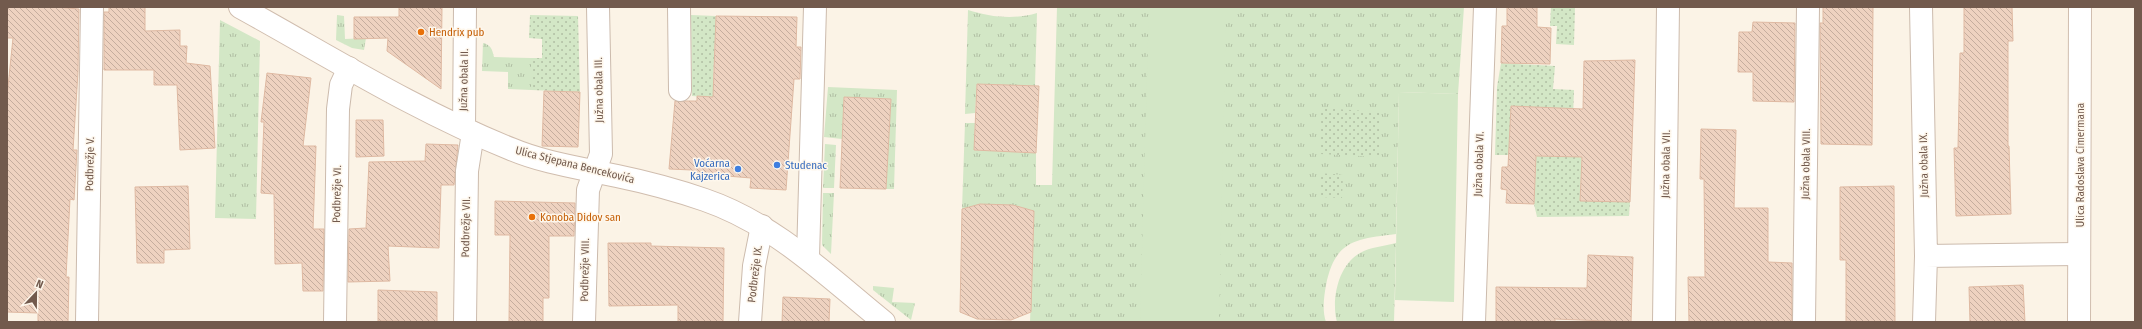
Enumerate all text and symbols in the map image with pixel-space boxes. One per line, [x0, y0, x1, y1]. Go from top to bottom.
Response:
place label: Hendrix pub [429, 26, 484, 39]
marker: Hendrix pub [416, 27, 426, 37]
street label: Južna obala II. [457, 49, 471, 111]
street label: Južna obala III. [592, 57, 606, 123]
street label: Ulica Radoslava Cimermana [2074, 103, 2087, 227]
street label: Južna obala VIII. [1799, 128, 1813, 200]
street label: Južna obala VII. [1659, 130, 1673, 198]
street label: Južna obala VI. [1471, 131, 1487, 197]
street label: Južna obala IX. [1917, 132, 1931, 198]
street label: Podbrežje V. [83, 137, 97, 191]
street label: Ulica Stjepana Bencekovića [514, 144, 636, 186]
place label: Voćarna Kajzerica [690, 157, 730, 183]
place label: Studenac [785, 159, 827, 172]
marker: Studenac [772, 160, 782, 170]
marker: Voćarna Kajzerica [733, 164, 743, 174]
street label: Podbrežje VI. [330, 165, 344, 223]
street label: Podbrežje VII. [459, 197, 473, 257]
place label: Konoba Didov san [540, 211, 621, 224]
marker: Konoba Didov san [527, 212, 537, 222]
street label: Podbrežje VIII. [578, 238, 592, 302]
street label: Podbrežje IX. [745, 245, 765, 303]
north arrow [16, 273, 56, 313]
text: N [34, 277, 45, 291]

